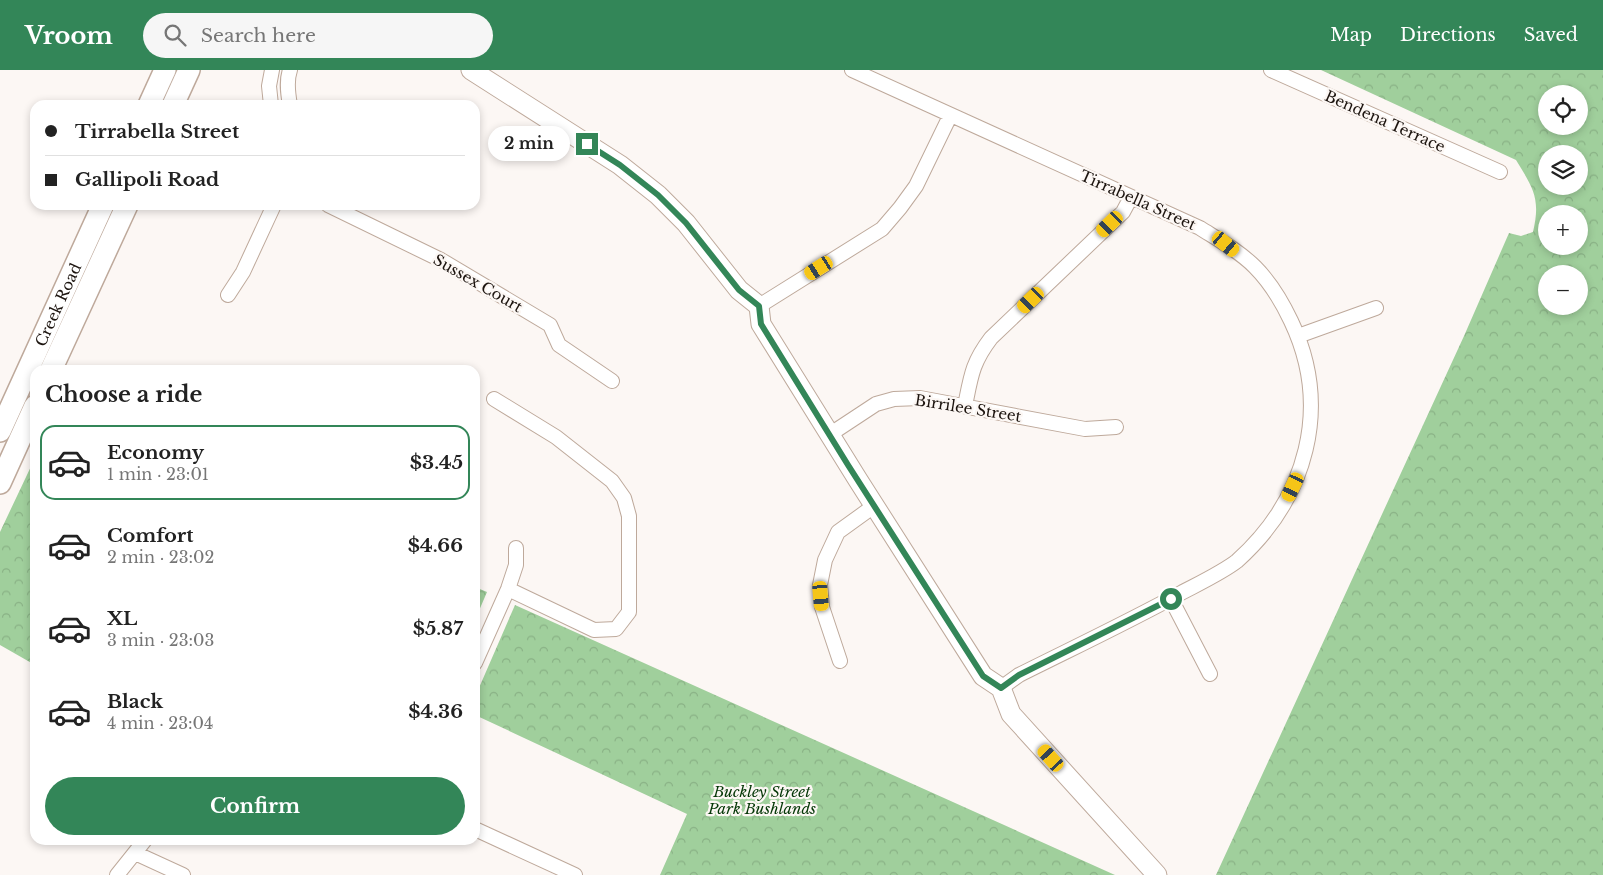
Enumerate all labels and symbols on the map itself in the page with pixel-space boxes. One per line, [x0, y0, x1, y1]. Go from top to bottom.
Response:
street label: Bendena Terrace [1322, 86, 1448, 156]
callout: 2 min [487, 126, 570, 162]
route end [576, 133, 598, 155]
street label: Tirrabella Street [1077, 166, 1199, 234]
car [1094, 208, 1126, 240]
car [1209, 229, 1242, 259]
street label: Sussex Court [430, 250, 526, 316]
car [802, 254, 835, 282]
street label: Creek Road [30, 260, 85, 349]
car [1014, 284, 1047, 316]
street label: Birrilee Street [913, 390, 1023, 426]
car [1279, 470, 1306, 504]
car [812, 580, 829, 612]
route start [1160, 588, 1182, 610]
car [1035, 742, 1066, 774]
park label: Buckley Street Park Bushlands [707, 782, 816, 818]

